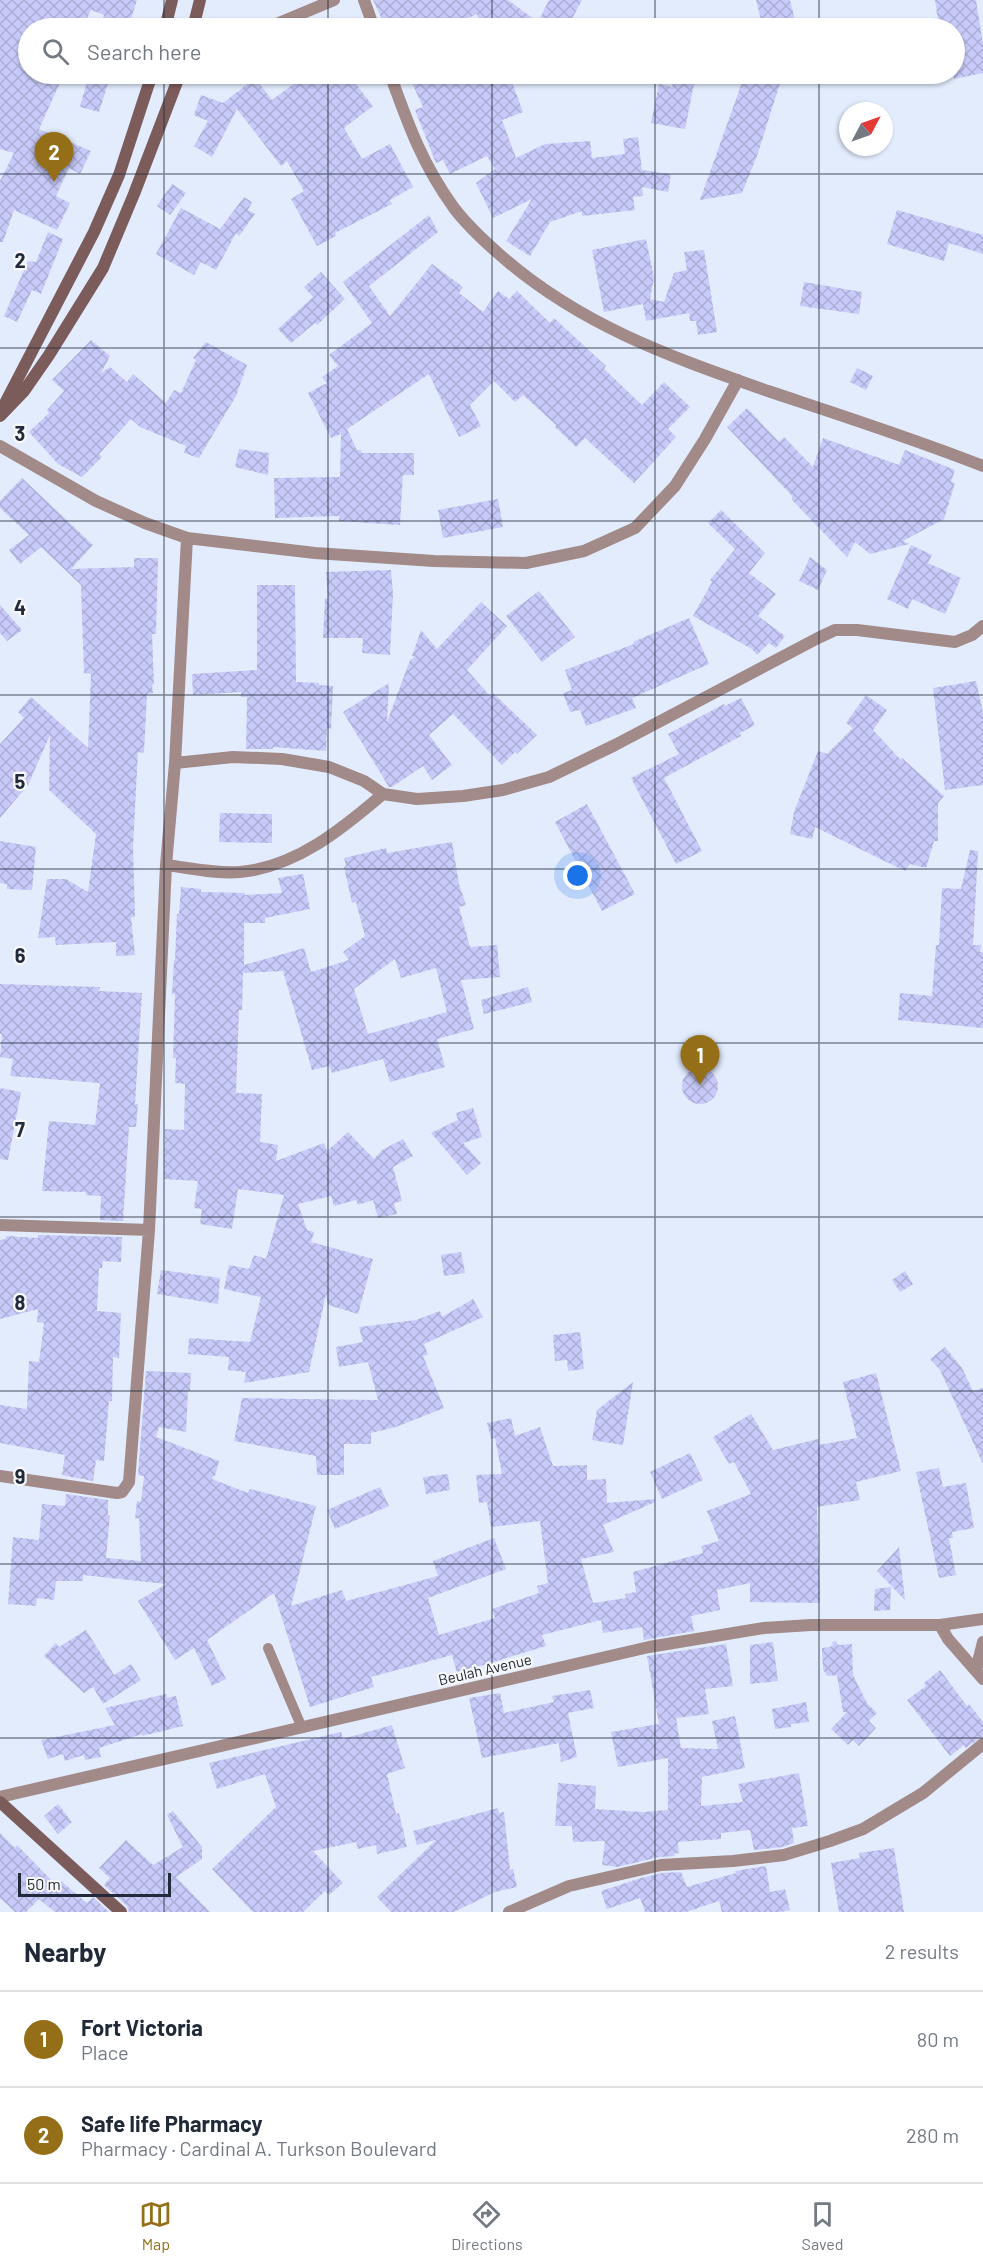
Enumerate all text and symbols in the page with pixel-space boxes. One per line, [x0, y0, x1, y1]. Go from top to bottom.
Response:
search box [18, 18, 965, 84]
icon: search [39, 35, 72, 68]
text: Search here [87, 38, 201, 64]
north arrow [839, 102, 893, 156]
pin: 2 [34, 132, 74, 182]
text: 2 [14, 248, 26, 272]
text: 3 [15, 421, 25, 445]
text: 4 [14, 595, 26, 619]
text: 5 [15, 769, 26, 793]
your location [563, 861, 592, 890]
text: 6 [15, 943, 26, 967]
pin: 1 [680, 1036, 720, 1085]
text: 7 [15, 1117, 25, 1141]
text: 8 [15, 1290, 26, 1314]
text: 9 [15, 1464, 25, 1488]
street label: Beulah Avenue [436, 1650, 533, 1689]
scale bar [18, 1870, 171, 1898]
text: 50 m [27, 1874, 61, 1893]
text: Nearby [24, 1936, 106, 1967]
text: 2 results [885, 1939, 959, 1963]
text: Fort Victoria [81, 2014, 203, 2040]
text: 1 [40, 2027, 47, 2051]
text: 80 m [917, 2027, 959, 2051]
text: Place [81, 2040, 129, 2064]
text: Safe life Pharmacy [81, 2110, 263, 2136]
text: 2 [38, 2123, 49, 2147]
text: 280 m [906, 2123, 959, 2147]
text: Pharmacy · Cardinal A. Turkson Boulevard [81, 2136, 437, 2160]
tab: Map [139, 2198, 172, 2253]
tab: Directions [451, 2198, 523, 2253]
tab: Saved [802, 2198, 844, 2253]

